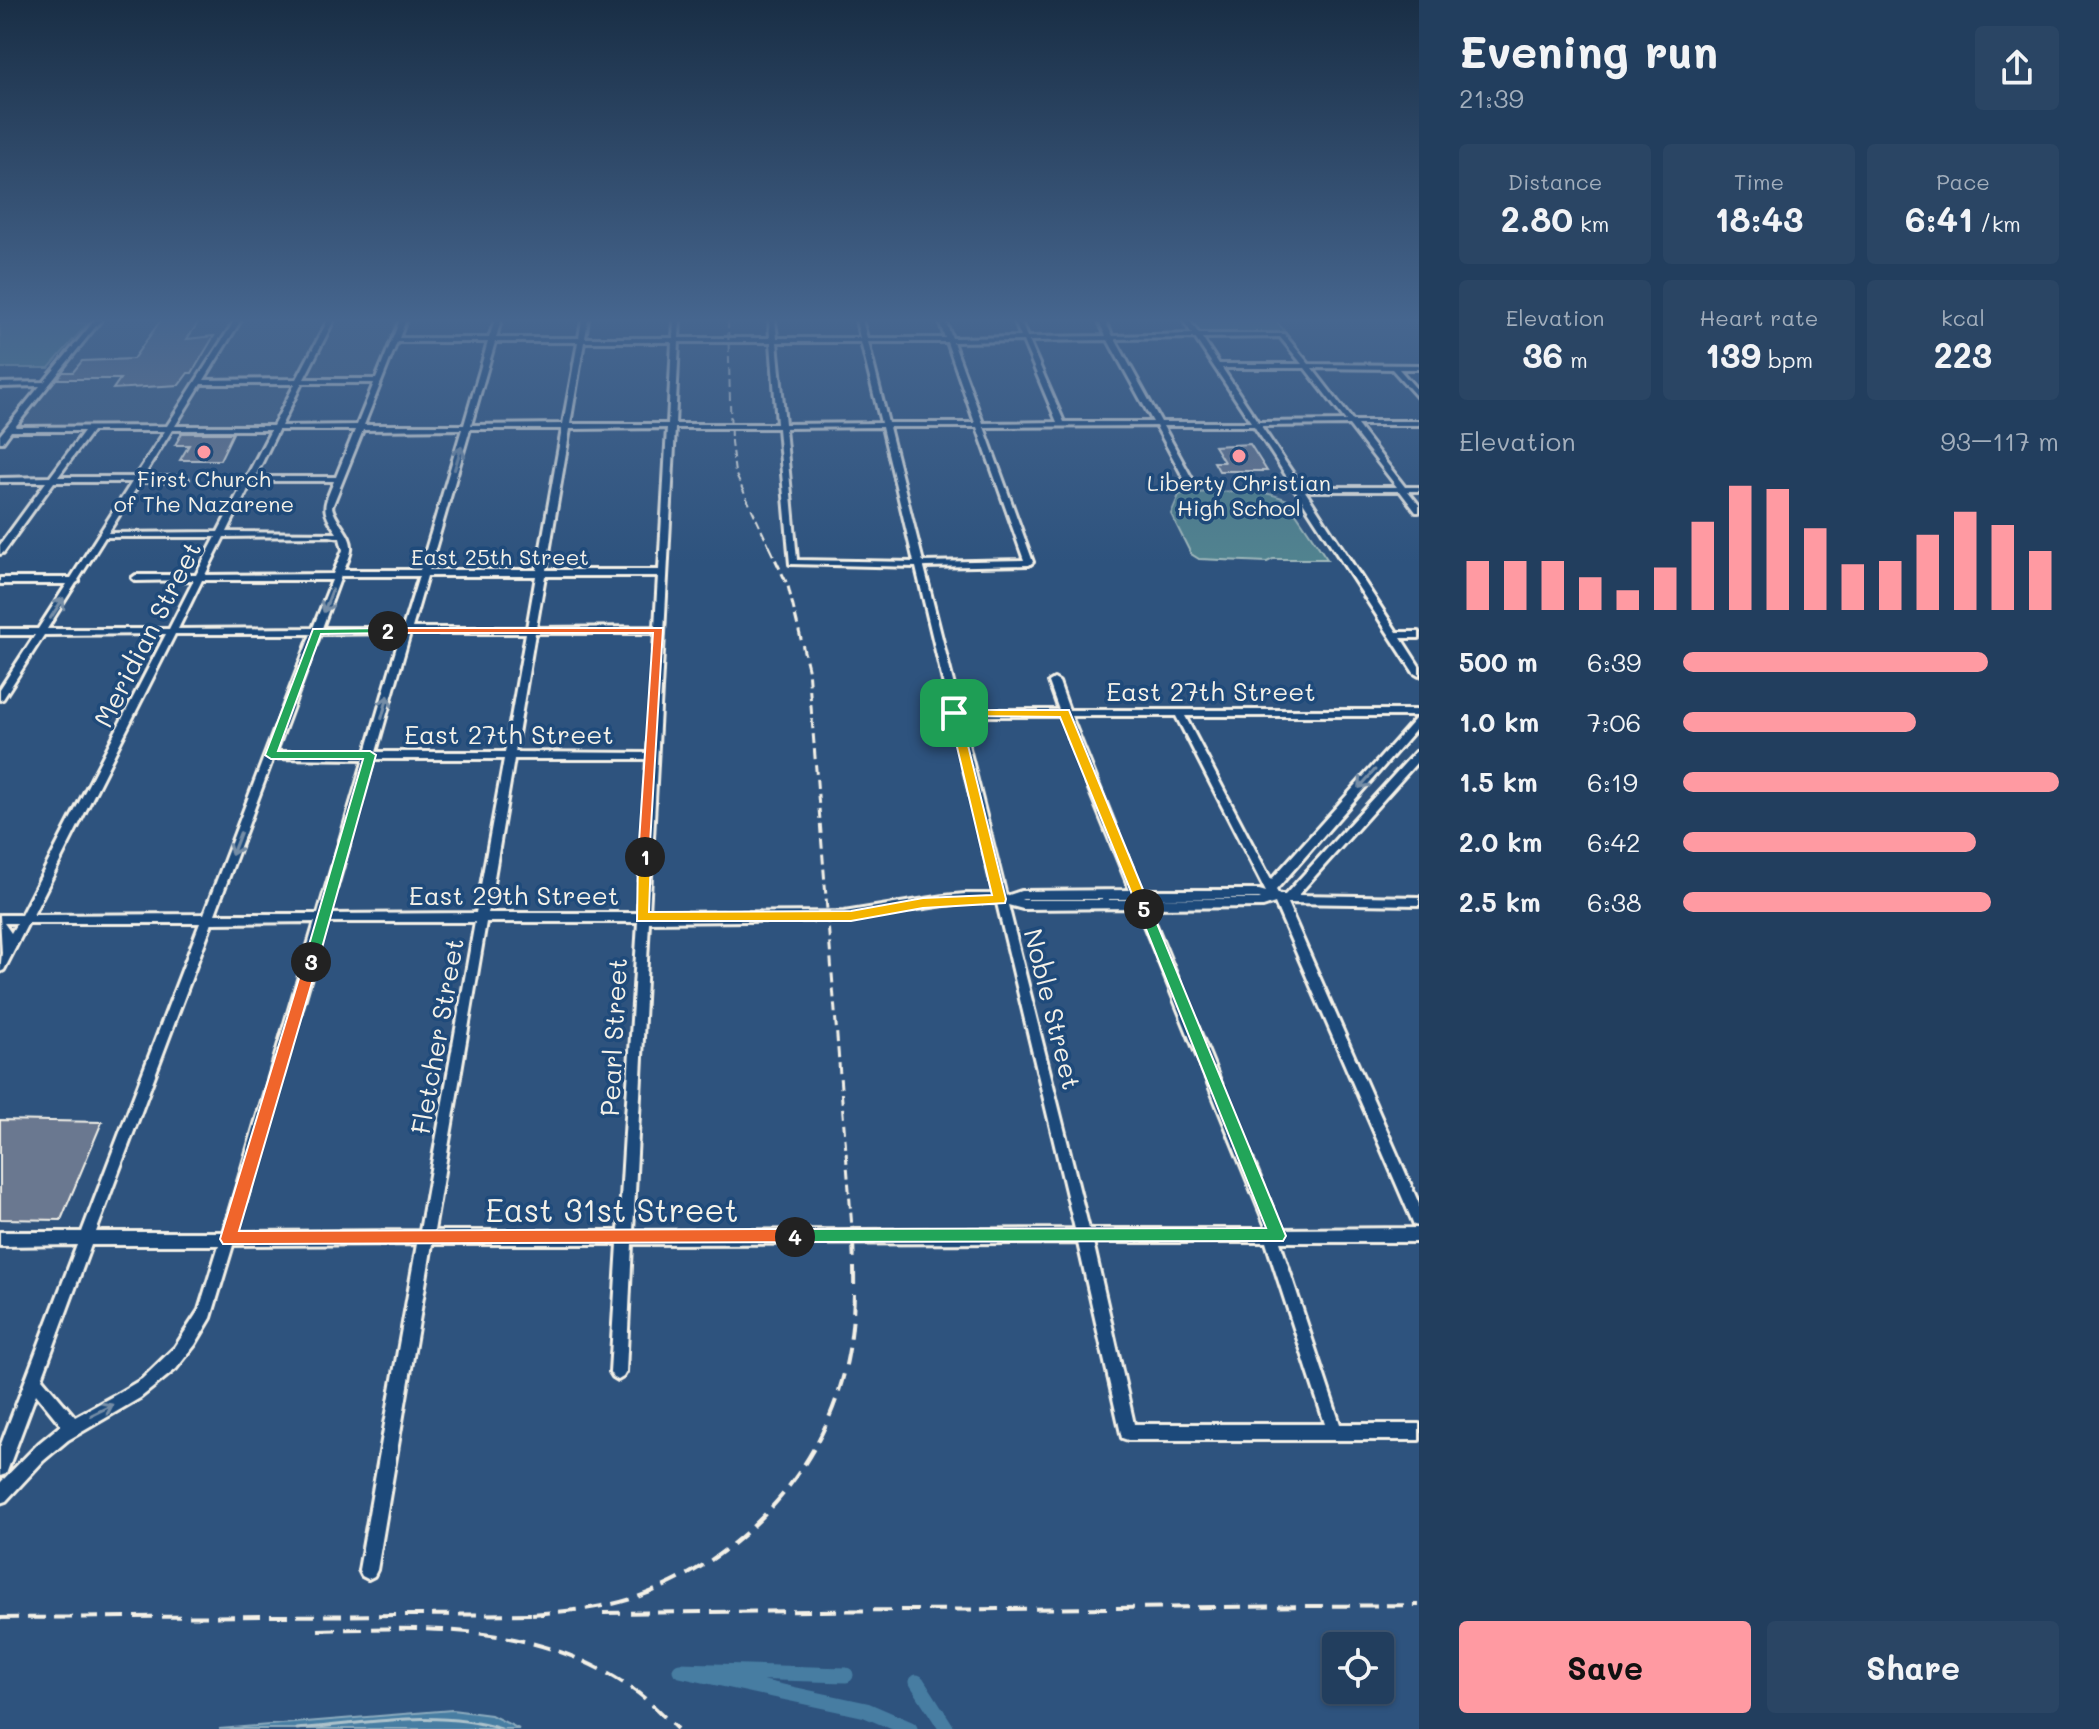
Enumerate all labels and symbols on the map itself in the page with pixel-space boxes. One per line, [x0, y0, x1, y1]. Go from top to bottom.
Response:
marker: First Church of The Nazarene [195, 443, 213, 461]
one-way arrow [451, 445, 466, 471]
marker: Liberty Christian High School [1230, 447, 1248, 465]
place label: First Church of The Nazarene [114, 464, 294, 518]
place label: Liberty Christian High School [1147, 468, 1331, 522]
street label: Meridian Street [86, 535, 208, 733]
street label: East 25th Street [411, 542, 589, 571]
one-way arrow [320, 588, 334, 613]
one-way arrow [50, 597, 66, 620]
pin: 2 [368, 611, 408, 651]
street label: East 27th Street [1106, 674, 1316, 708]
pin [920, 679, 988, 747]
one-way arrow [378, 695, 393, 721]
street label: East 27th Street [404, 717, 614, 751]
one-way arrow [1359, 768, 1377, 788]
one-way arrow [228, 831, 243, 856]
pin: 1 [625, 837, 665, 877]
street label: East 29th Street [409, 878, 619, 912]
pin: 5 [1124, 889, 1164, 929]
street label: Noble Street [1017, 925, 1089, 1093]
street label: Fletcher Street [403, 935, 471, 1137]
pin: 3 [291, 942, 331, 982]
street label: Pearl Street [592, 957, 634, 1117]
street label: East 31st Street [486, 1188, 738, 1230]
pin: 4 [775, 1217, 815, 1257]
one-way arrow [90, 1402, 114, 1417]

